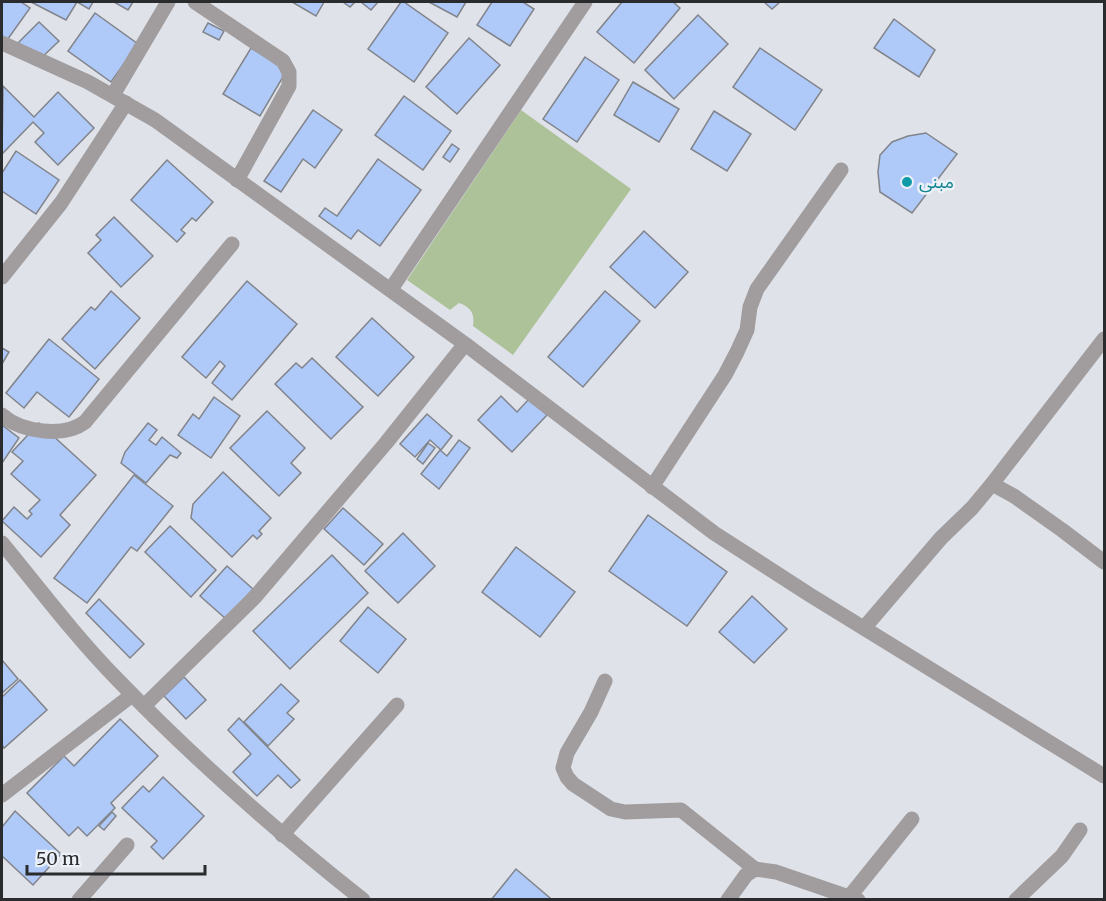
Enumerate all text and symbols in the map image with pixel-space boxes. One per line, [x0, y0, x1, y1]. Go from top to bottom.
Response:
place label: مبنى [919, 170, 954, 193]
marker: مبنى [900, 175, 914, 189]
scale bar [27, 838, 206, 876]
text: 50 m [36, 847, 80, 870]

